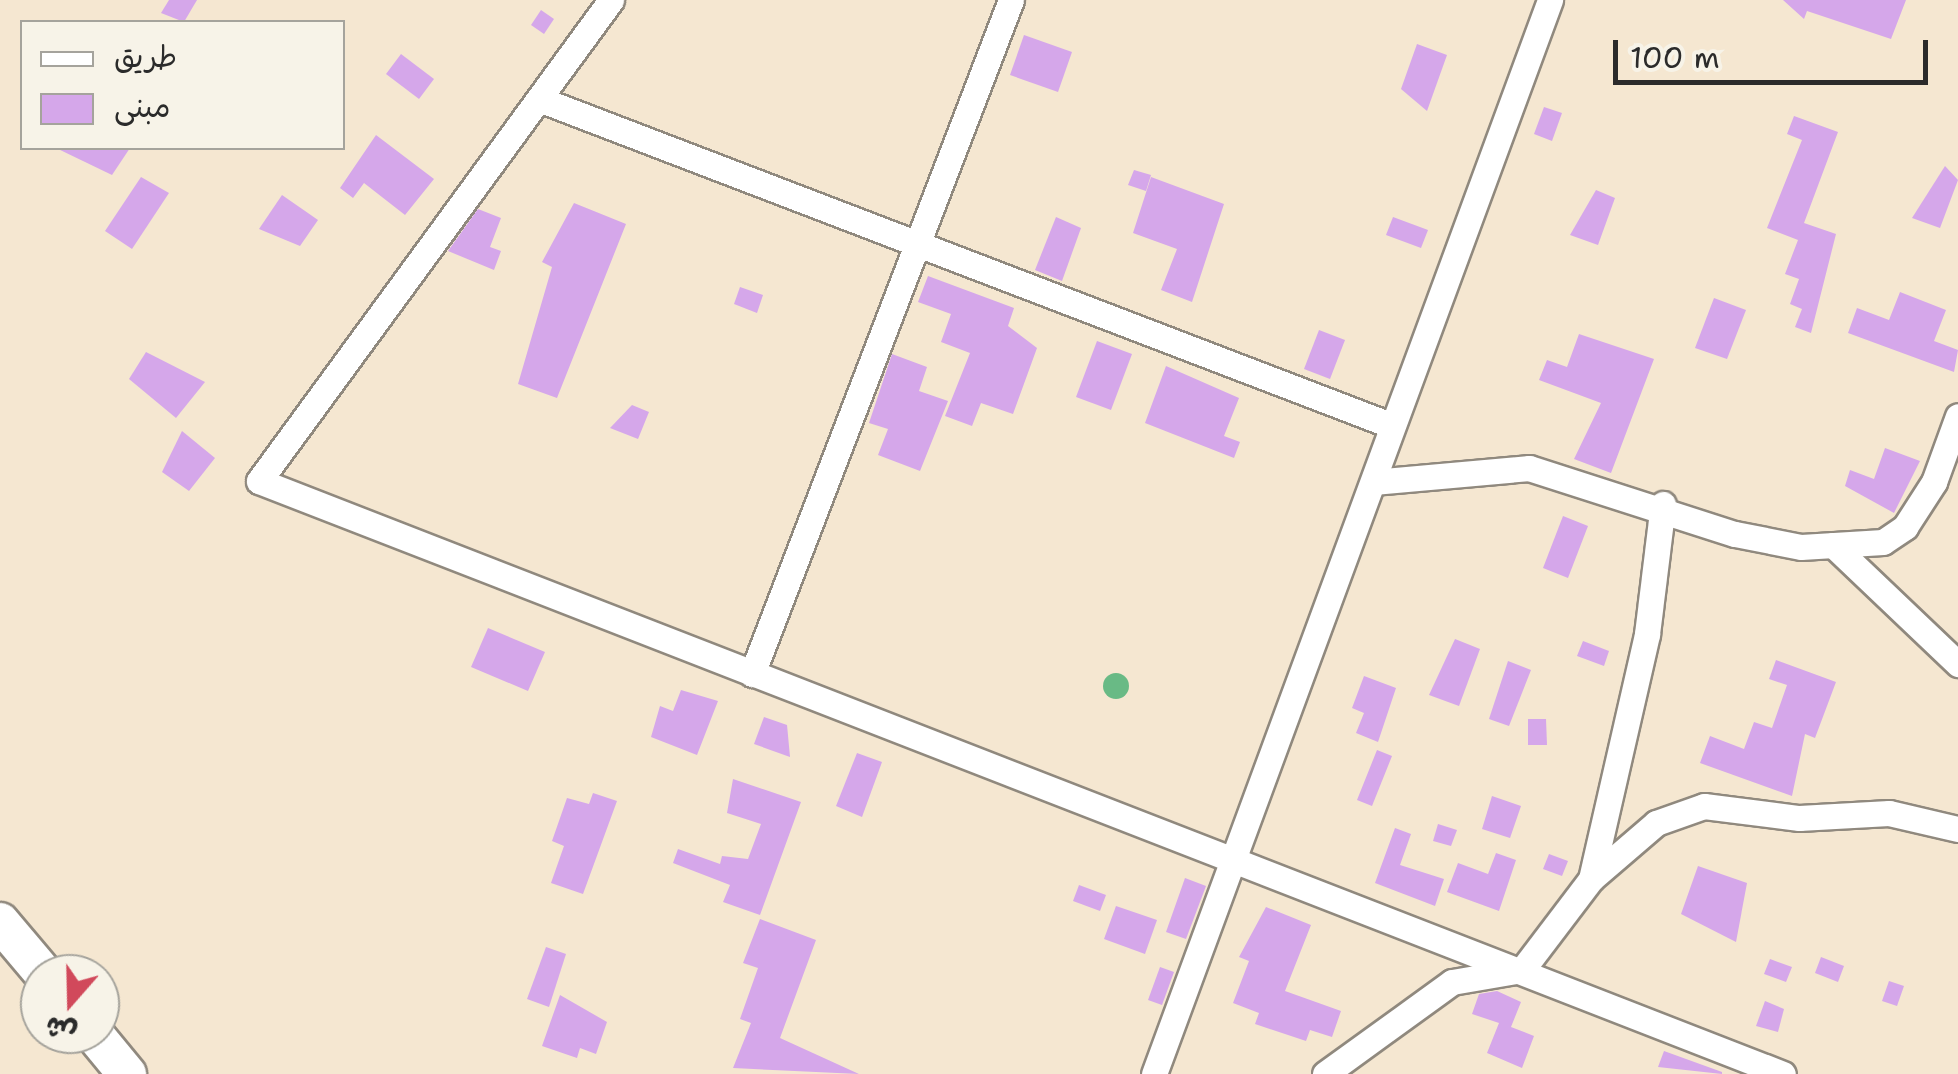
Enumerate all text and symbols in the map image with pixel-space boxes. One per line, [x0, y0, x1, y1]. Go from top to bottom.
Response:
legend [20, 20, 345, 150]
scale bar [1618, 20, 1933, 82]
text: طريق [114, 36, 177, 77]
text: 100 m [1630, 37, 1720, 78]
text: مبنى [114, 86, 170, 127]
north arrow [20, 954, 120, 1054]
text: ش [39, 1007, 81, 1053]

